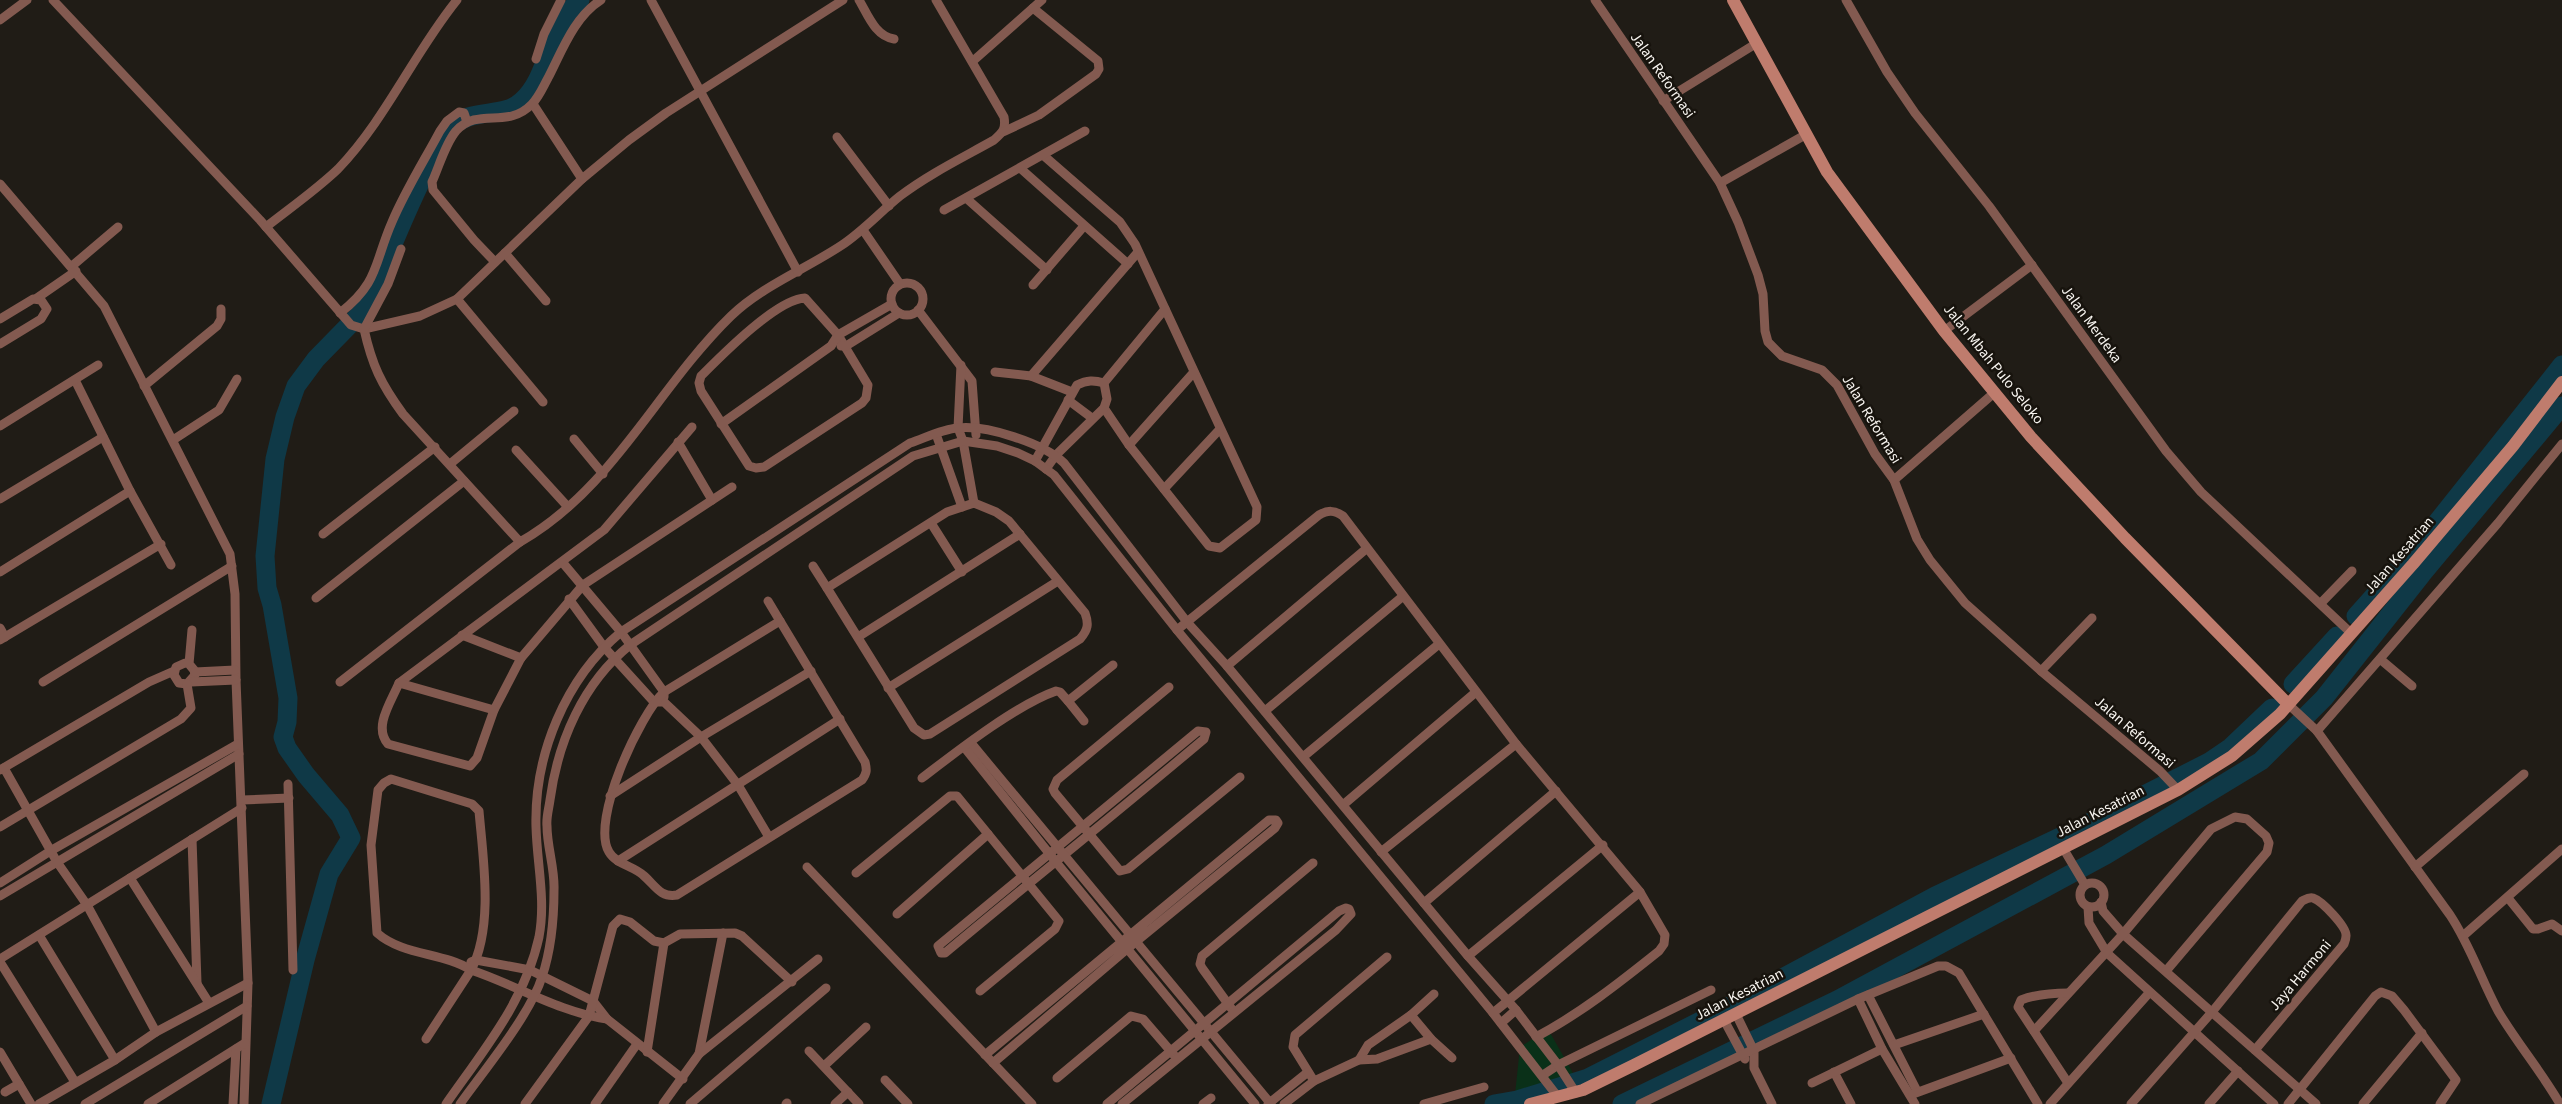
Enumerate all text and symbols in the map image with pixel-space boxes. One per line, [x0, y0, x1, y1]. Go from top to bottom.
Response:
street label: Jalan Reformasi [1625, 28, 1700, 123]
street label: Jalan Merdeka [2056, 281, 2127, 367]
street label: Jalan Mbah Pulo Seloko [1938, 300, 2049, 429]
street label: Jalan Reformasi [1837, 371, 1906, 468]
street label: Jalan Kesatrian [2360, 512, 2439, 599]
street label: Jalan Reformasi [2090, 691, 2180, 773]
street label: Jalan Kesatrian [2052, 780, 2148, 843]
street label: Jaya Harmoni [2264, 935, 2336, 1015]
street label: Jalan Kesatrian [1691, 963, 1787, 1026]

